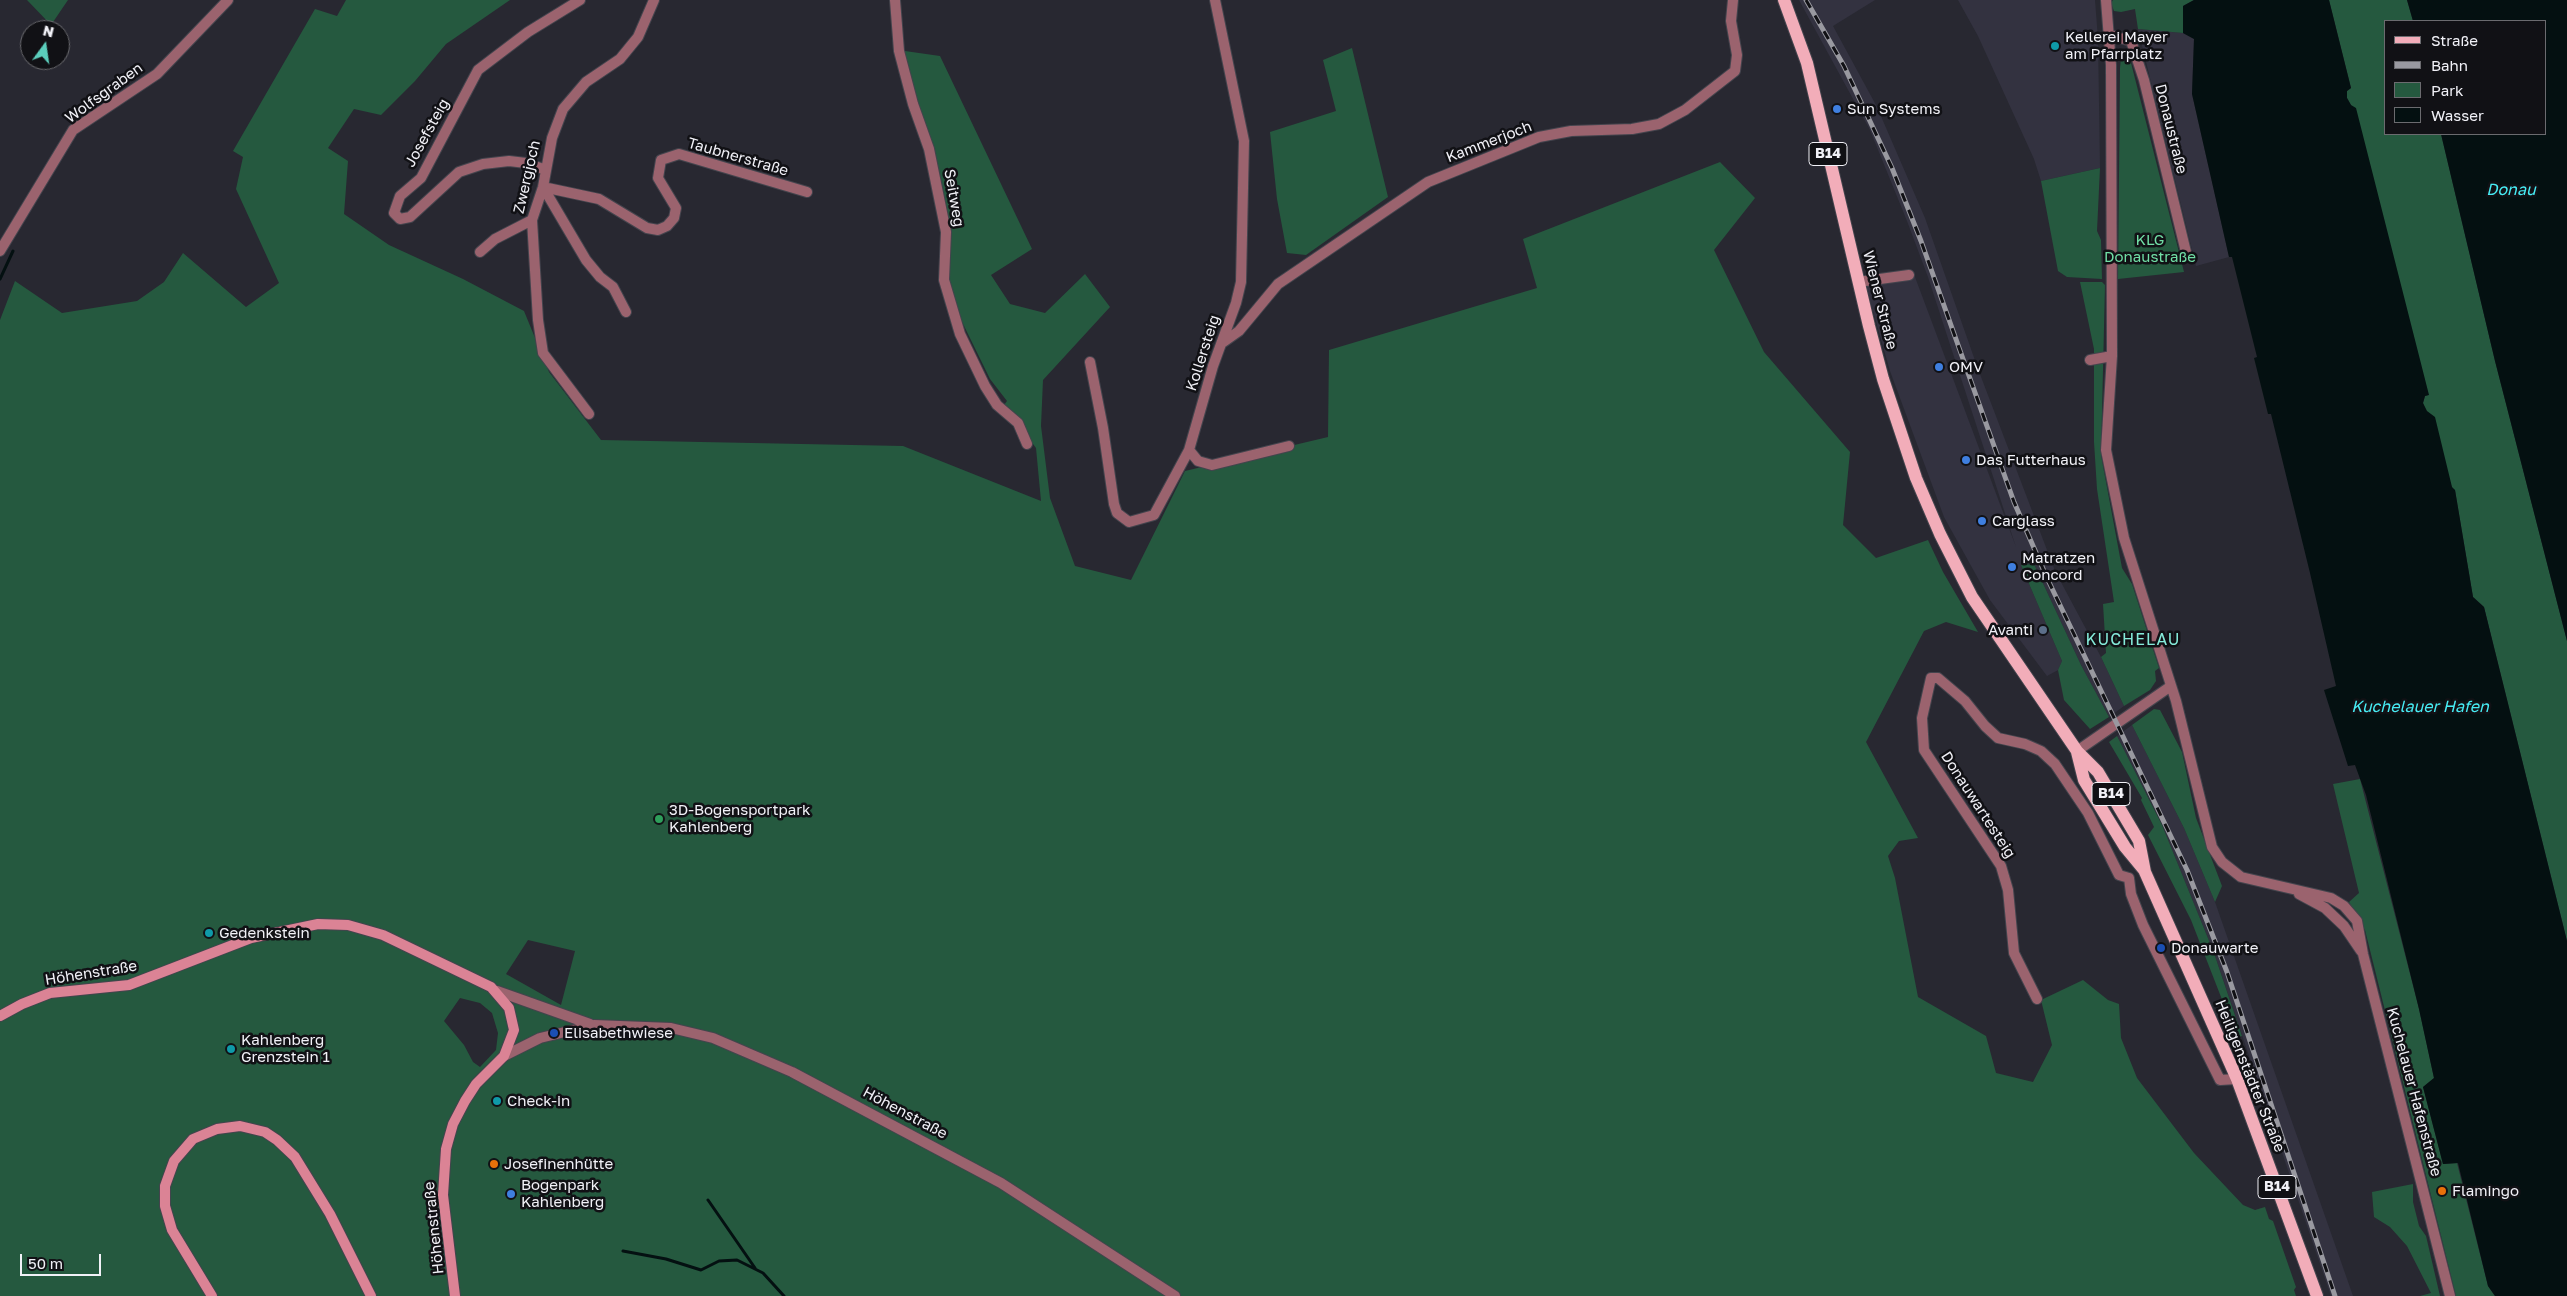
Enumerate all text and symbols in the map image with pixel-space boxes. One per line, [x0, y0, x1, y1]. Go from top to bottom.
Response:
north arrow [20, 20, 70, 70]
legend [2384, 20, 2547, 135]
text: N [41, 21, 56, 40]
place label: Kellerei Mayer am Pfarrplatz [2065, 28, 2168, 63]
text: Straße [2431, 31, 2478, 49]
marker: Kellerei Mayer am Pfarrplatz [2049, 40, 2061, 52]
text: Bahn [2431, 56, 2468, 74]
street label: Wolfsgraben [62, 59, 146, 127]
text: Park [2431, 81, 2463, 99]
street label: Donaustraße [2151, 82, 2191, 176]
street label: Josefsteig [401, 96, 453, 170]
place label: Sun Systems [1847, 100, 1940, 118]
marker: Sun Systems [1831, 103, 1843, 115]
text: Wasser [2431, 106, 2484, 124]
street label: Kammerjoch [1444, 117, 1534, 167]
street label: Taubnerstraße [686, 134, 790, 180]
street label: Zwergjoch [510, 139, 544, 215]
road number: B14 [1809, 142, 1847, 166]
street label: Seitweg [940, 168, 968, 228]
water label: Donau [2486, 180, 2536, 200]
park label: KLG Donaustraße [2104, 231, 2196, 266]
street label: Wiener Straße [1859, 249, 1901, 351]
street label: Kollersteig [1182, 313, 1224, 393]
place label: OMV [1949, 358, 1983, 376]
marker: OMV [1933, 361, 1945, 373]
place label: Das Futterhaus [1976, 451, 2086, 469]
marker: Das Futterhaus [1960, 454, 1972, 466]
place label: Carglass [1992, 512, 2055, 530]
marker: Carglass [1976, 515, 1988, 527]
place label: Matratzen Concord [2022, 549, 2095, 584]
marker: Matratzen Concord [2006, 561, 2018, 573]
place label: Avanti [1988, 621, 2033, 639]
marker: Avanti [2037, 624, 2049, 636]
district label: KUCHELAU [2084, 630, 2182, 650]
water label: Kuchelauer Hafen [2351, 697, 2489, 717]
street label: Donauwartesteig [1937, 748, 2019, 862]
road number: B14 [2092, 782, 2130, 806]
place label: 3D-Bogensportpark Kahlenberg [669, 801, 811, 836]
marker: 3D-Bogensportpark Kahlenberg [653, 813, 665, 825]
place label: Gedenkstein [219, 924, 310, 942]
marker: Gedenkstein [203, 927, 215, 939]
place label: Donauwarte [2171, 939, 2258, 957]
marker: Donauwarte [2155, 942, 2167, 954]
street label: Höhenstraße [44, 957, 138, 989]
street label: Heiligenstädter Straße [2211, 997, 2289, 1155]
street label: Kuchelauer Hafenstraße [2383, 1005, 2445, 1179]
place label: Elisabethwiese [564, 1024, 673, 1042]
marker: Elisabethwiese [548, 1027, 560, 1039]
place label: Kahlenberg Grenzstein 1 [241, 1031, 330, 1066]
marker: Kahlenberg Grenzstein 1 [225, 1043, 237, 1055]
street label: Höhenstraße [860, 1083, 950, 1143]
place label: Check-in [507, 1092, 570, 1110]
marker: Check-in [491, 1095, 503, 1107]
place label: Josefinenhütte [504, 1155, 613, 1173]
marker: Josefinenhütte [488, 1158, 500, 1170]
place label: Bogenpark Kahlenberg [521, 1176, 604, 1211]
road number: B14 [2258, 1176, 2296, 1198]
street label: Höhenstraße [420, 1181, 448, 1275]
place label: Flamingo [2452, 1182, 2519, 1200]
marker: Flamingo [2436, 1185, 2448, 1197]
marker: Bogenpark Kahlenberg [505, 1188, 517, 1200]
scale bar [22, 1244, 104, 1276]
text: 50 m [28, 1254, 63, 1272]

